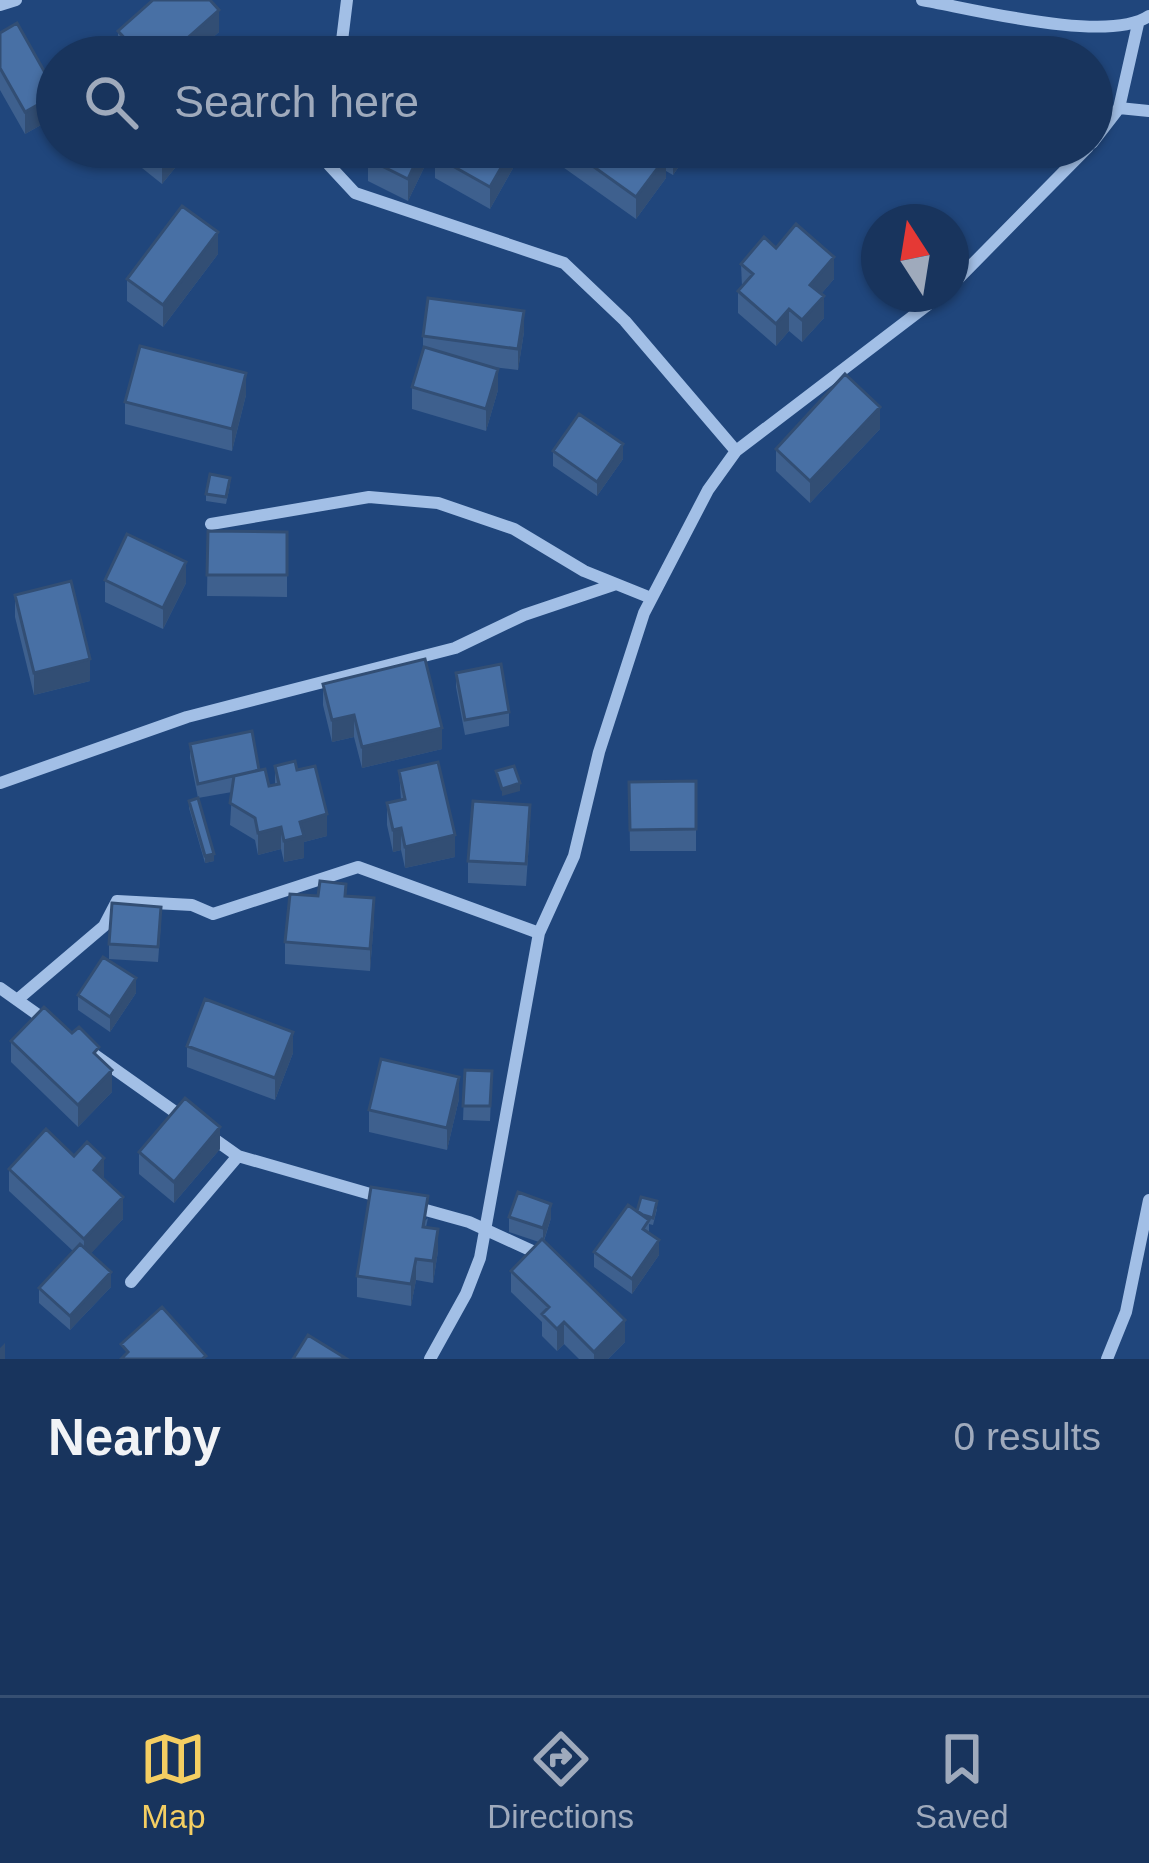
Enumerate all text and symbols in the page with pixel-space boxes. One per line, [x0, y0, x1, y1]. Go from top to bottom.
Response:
search box [36, 36, 1113, 168]
icon: search [78, 69, 144, 135]
text: Search here [174, 76, 419, 127]
north arrow [861, 204, 969, 312]
text: Nearby [48, 1409, 221, 1466]
text: 0 results [954, 1415, 1101, 1458]
tab: Map [140, 1726, 206, 1836]
tab: Directions [487, 1726, 634, 1836]
tab: Saved [915, 1726, 1009, 1836]

